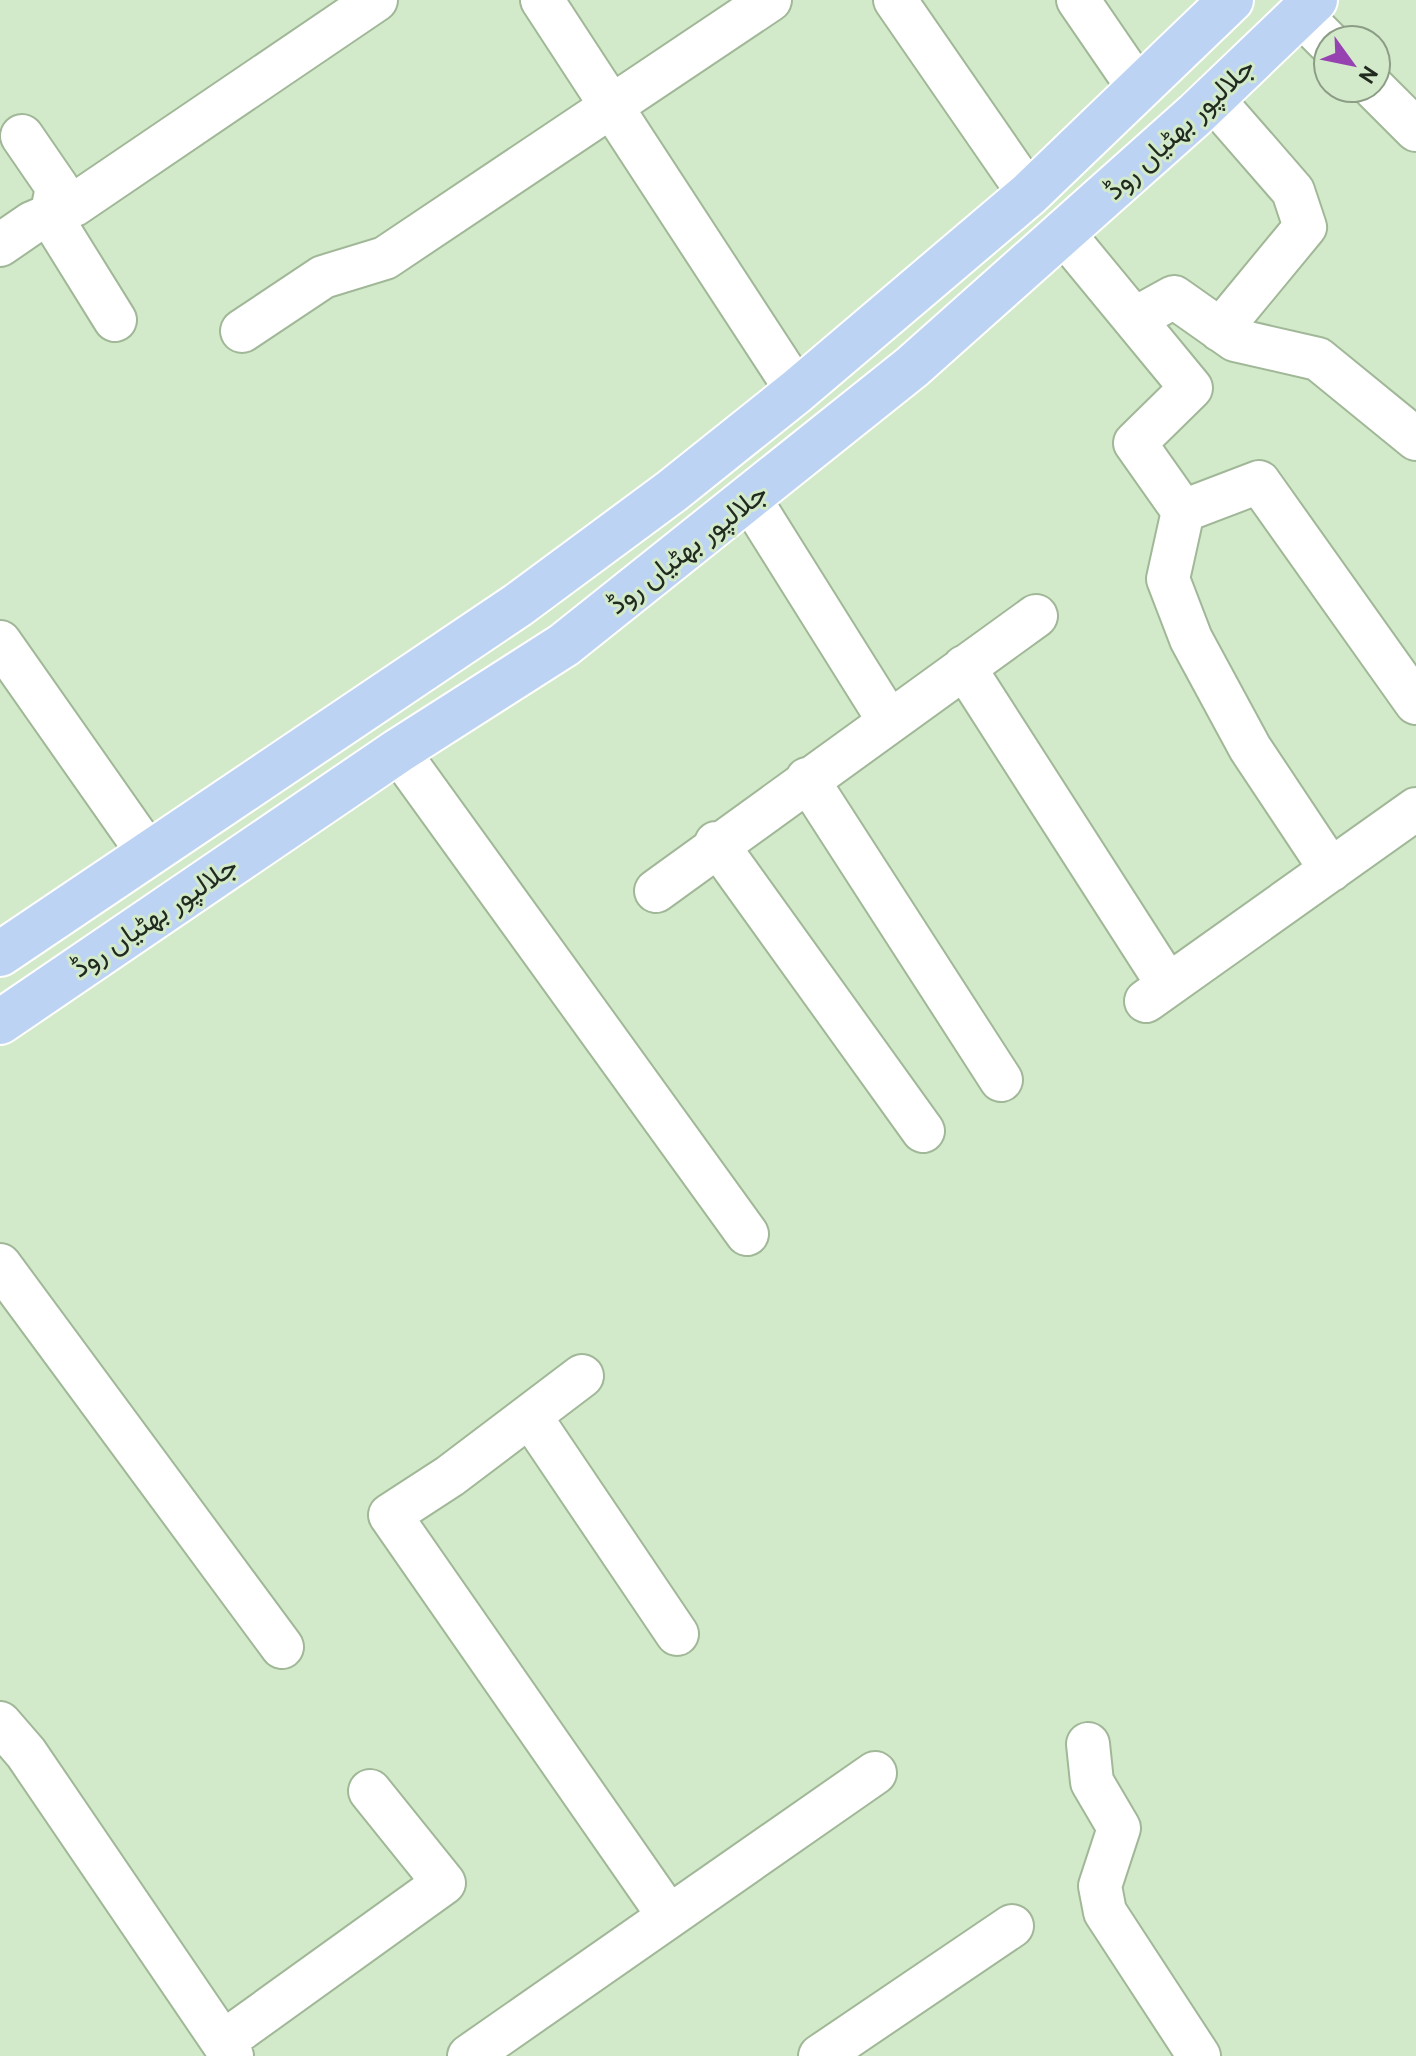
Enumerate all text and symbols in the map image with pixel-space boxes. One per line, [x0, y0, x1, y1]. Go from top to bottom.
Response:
north arrow [1312, 24, 1392, 104]
street label: جلالپور بھٹیاں روڈ [1098, 51, 1264, 209]
text: N [1351, 60, 1382, 88]
street label: جلالپور بھٹیاں روڈ [601, 477, 776, 624]
street label: جلالپور بھٹیاں روڈ [65, 849, 246, 988]

